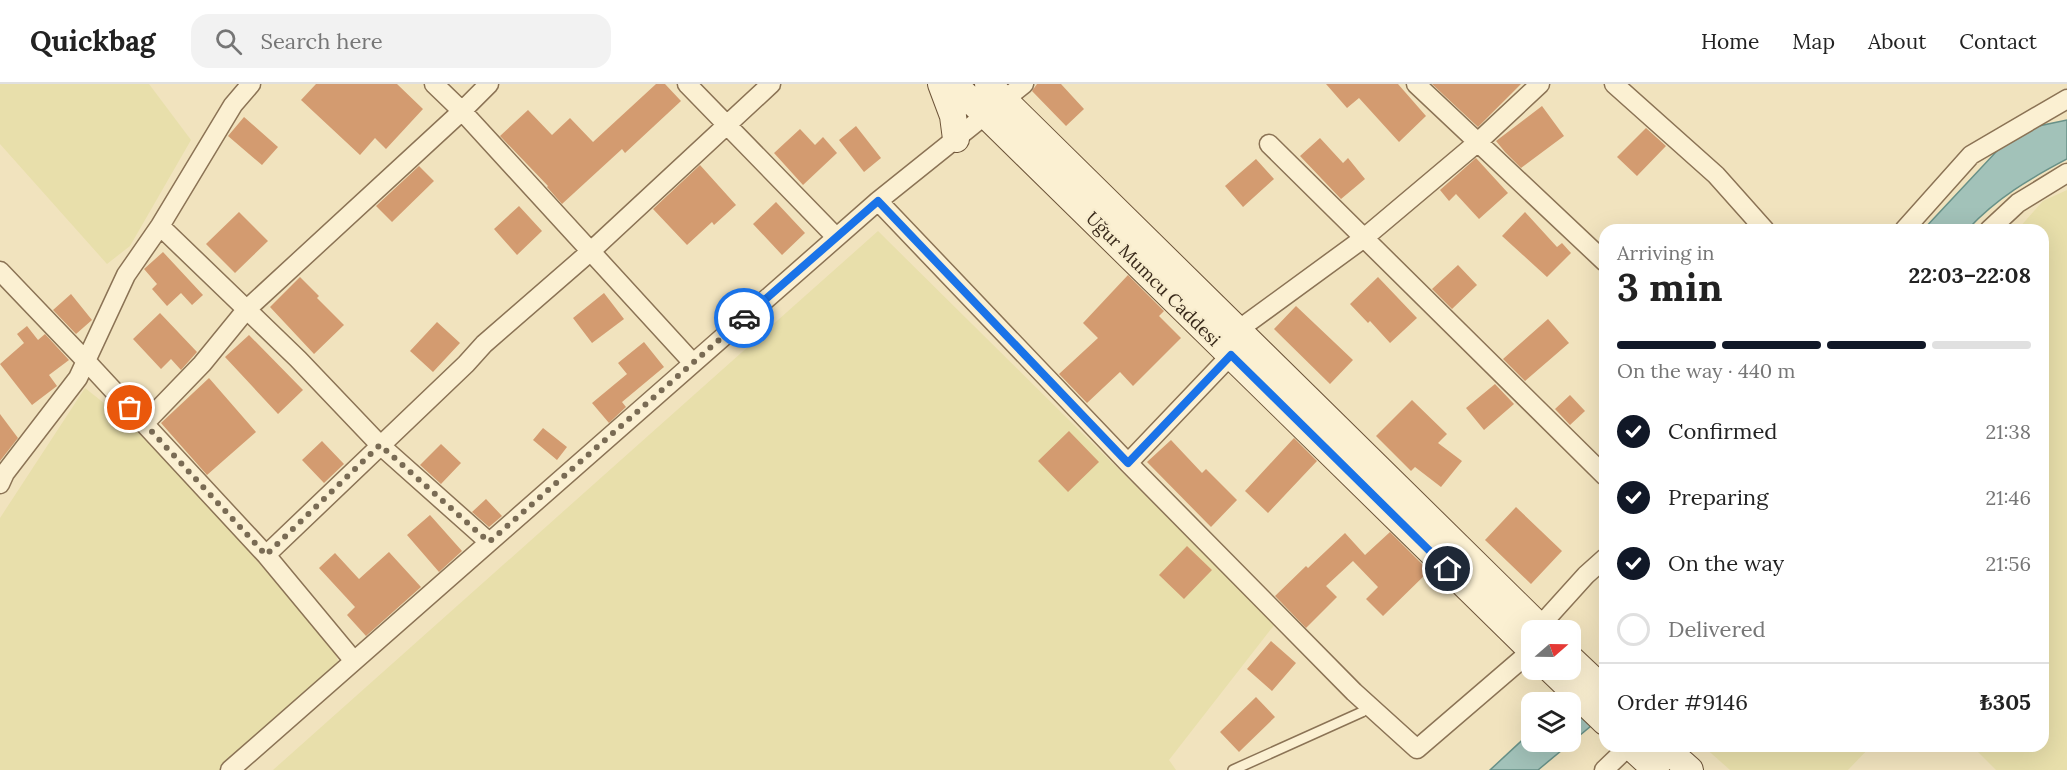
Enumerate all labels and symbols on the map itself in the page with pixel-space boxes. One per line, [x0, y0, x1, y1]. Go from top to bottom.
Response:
street label: Uğur Mumcu Caddesi [1081, 206, 1226, 351]
courier [714, 288, 774, 348]
pin [104, 382, 155, 433]
pin [1422, 543, 1473, 594]
north arrow [1521, 620, 1581, 680]

